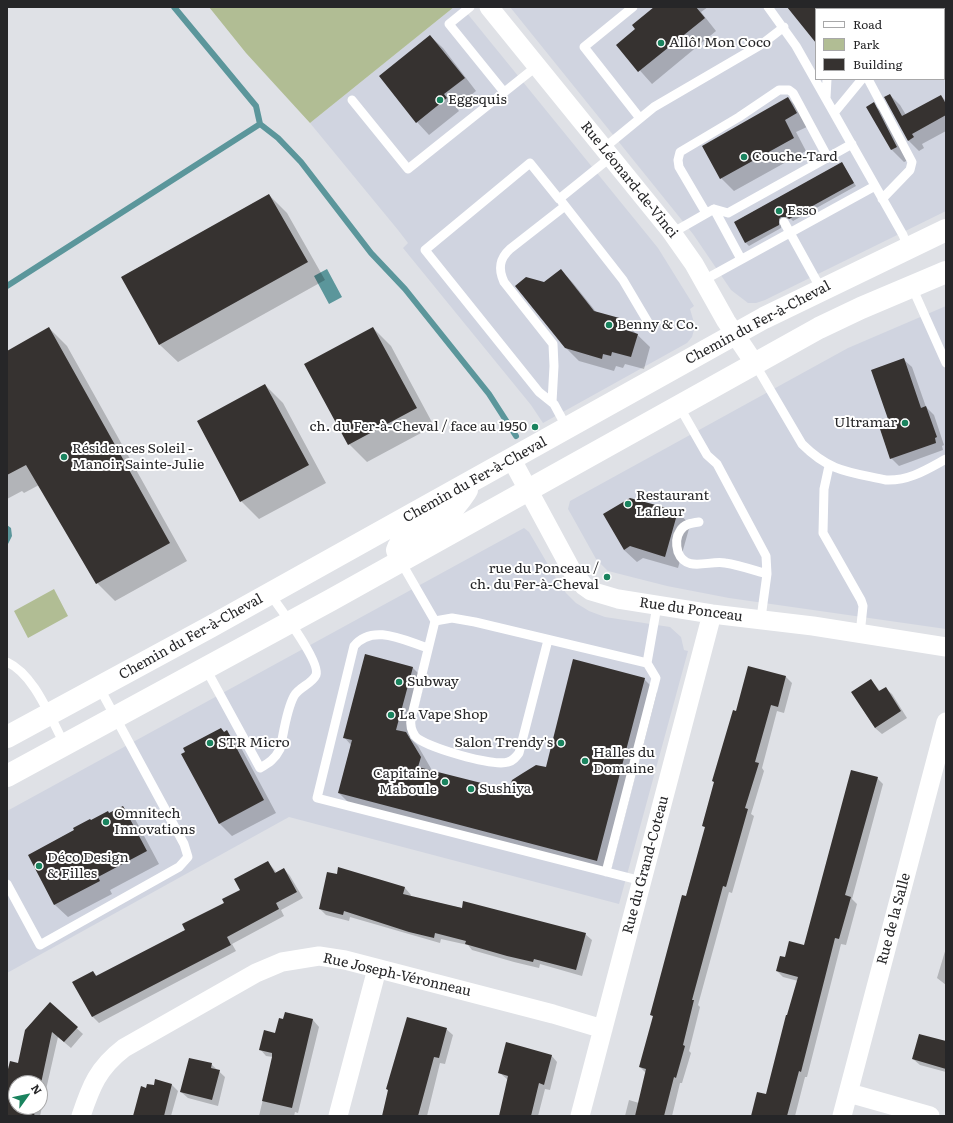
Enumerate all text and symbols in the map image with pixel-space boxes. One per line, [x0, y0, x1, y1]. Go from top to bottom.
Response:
legend [815, 8, 945, 80]
text: Road [853, 15, 882, 33]
place label: Allô! Mon Coco [669, 35, 771, 51]
text: Park [853, 35, 879, 53]
marker: Allô! Mon Coco [656, 38, 666, 48]
text: Building [853, 55, 902, 73]
place label: Eggsquis [448, 92, 507, 108]
marker: Eggsquis [435, 95, 445, 105]
street label: Rue Léonard-de-Vinci [577, 118, 681, 242]
place label: Couche-Tard [752, 149, 838, 165]
marker: Couche-Tard [739, 152, 749, 162]
place label: Esso [787, 203, 817, 219]
marker: Esso [774, 206, 784, 216]
street label: Chemin du Fer-à-Cheval [683, 278, 833, 368]
place label: Benny & Co. [617, 317, 699, 333]
marker: Benny & Co. [604, 320, 614, 330]
place label: Ultramar [834, 415, 897, 431]
marker: Ultramar [900, 418, 910, 428]
place label: ch. du Fer-à-Cheval / face au 1950 [309, 419, 527, 435]
marker: ch. du Fer-à-Cheval / face au 1950 [530, 422, 540, 432]
street label: Chemin du Fer-à-Cheval [400, 433, 550, 527]
place label: Résidences Soleil - Manoir Sainte-Julie [72, 441, 204, 474]
marker: Résidences Soleil - Manoir Sainte-Julie [59, 452, 69, 462]
place label: Restaurant Lafleur [636, 488, 709, 520]
marker: Restaurant Lafleur [623, 499, 633, 509]
place label: rue du Ponceau / ch. du Fer-à-Cheval [470, 561, 599, 594]
marker: rue du Ponceau / ch. du Fer-à-Cheval [602, 572, 612, 582]
street label: Chemin du Fer-à-Cheval [116, 590, 266, 684]
street label: Rue du Ponceau [638, 594, 744, 626]
place label: Subway [407, 674, 459, 690]
marker: Subway [394, 677, 404, 687]
place label: La Vape Shop [399, 707, 488, 723]
marker: La Vape Shop [386, 710, 396, 720]
place label: STR Micro [218, 735, 290, 751]
place label: Salon Trendy's [454, 735, 553, 751]
marker: STR Micro [205, 738, 215, 748]
marker: Salon Trendy's [556, 738, 566, 748]
place label: Halles du Domaine [593, 745, 655, 778]
marker: Halles du Domaine [580, 756, 590, 766]
place label: Capitaine Maboule [373, 766, 437, 798]
marker: Capitaine Maboule [440, 777, 450, 787]
place label: Sushiya [479, 781, 531, 797]
marker: Sushiya [466, 784, 476, 794]
street label: Rue du Grand-Coteau [619, 794, 673, 936]
place label: Omnitech Innovations [114, 806, 195, 838]
marker: Omnitech Innovations [101, 817, 111, 827]
place label: Déco Design & Filles [47, 850, 129, 882]
marker: Déco Design & Filles [34, 861, 44, 871]
street label: Rue de la Salle [874, 871, 914, 967]
street label: Rue Joseph-Véronneau [321, 950, 473, 1000]
north arrow [8, 1075, 48, 1115]
text: N [28, 1081, 46, 1097]

